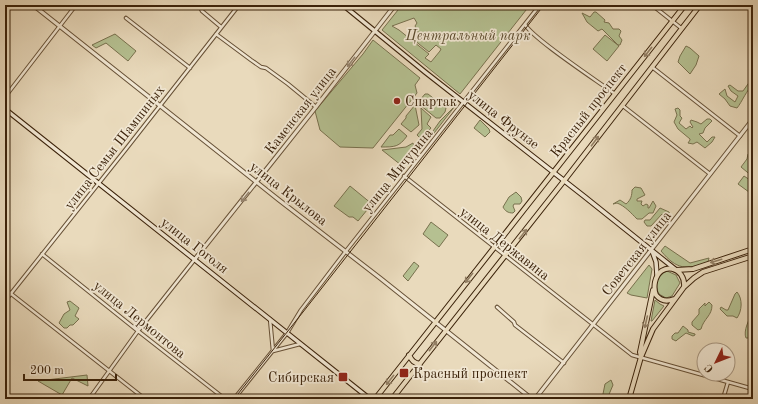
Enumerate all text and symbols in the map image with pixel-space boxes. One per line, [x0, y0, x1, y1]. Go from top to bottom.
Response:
park label: Центральный парк [404, 29, 531, 44]
one-way arrow [644, 46, 653, 57]
one-way arrow [347, 57, 356, 68]
street label: Красный проспект [548, 61, 630, 160]
street label: Каменская улица [263, 64, 339, 157]
street label: улица Семьи Шамшиных [62, 83, 168, 212]
street label: улица Фрунзе [465, 88, 542, 152]
place label: Спартак [405, 95, 457, 109]
marker: Спартак [392, 96, 402, 106]
street label: улица Мичурина [360, 126, 436, 215]
one-way arrow [591, 136, 599, 147]
street label: улица Крылова [247, 159, 330, 228]
one-way arrow [240, 192, 249, 202]
street label: улица Державина [457, 205, 552, 283]
street label: Советская улица [600, 209, 674, 299]
street label: улица Гоголя [158, 215, 231, 276]
one-way arrow [518, 228, 527, 239]
one-way arrow [710, 258, 722, 266]
one-way arrow [465, 272, 474, 283]
street label: улица Лермонтова [91, 278, 188, 361]
one-way arrow [642, 315, 650, 328]
one-way arrow [429, 341, 437, 352]
north arrow [696, 342, 736, 382]
scale bar [24, 356, 116, 382]
text: С [703, 361, 716, 374]
text: 200 m [30, 365, 64, 377]
marker: Красный проспект [398, 367, 410, 379]
place label: Красный проспект [413, 367, 528, 381]
place label: Сибирская [268, 371, 334, 385]
marker: Сибирская [337, 371, 349, 383]
one-way arrow [385, 375, 394, 386]

